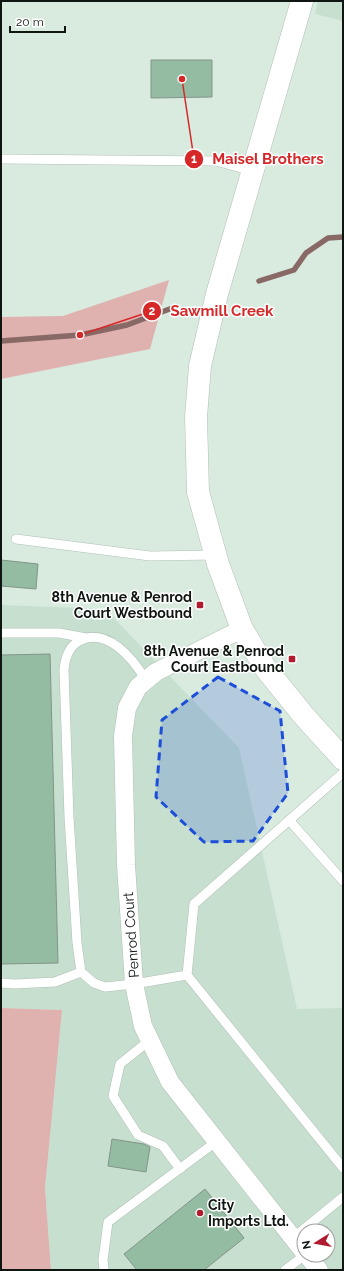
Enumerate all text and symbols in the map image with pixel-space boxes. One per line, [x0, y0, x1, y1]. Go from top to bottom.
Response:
scale bar [10, 8, 65, 34]
text: 20 m [16, 15, 44, 29]
callout: Maisel Brothers [184, 145, 332, 172]
text: Maisel Brothers [212, 150, 324, 168]
text: 1 [191, 152, 197, 166]
callout: Sawmill Creek [142, 298, 281, 325]
text: Sawmill Creek [171, 302, 274, 320]
text: 2 [149, 304, 156, 318]
place label: 8th Avenue & Penrod Court Westbound [52, 589, 192, 621]
marker: 8th Avenue & Penrod Court Westbound [195, 600, 205, 610]
place label: 8th Avenue & Penrod Court Eastbound [144, 643, 284, 675]
marker: 8th Avenue & Penrod Court Eastbound [287, 654, 297, 664]
street label: Penrod Court [120, 891, 142, 979]
place label: City Imports Ltd. [208, 1197, 289, 1229]
marker: City Imports Ltd. [195, 1208, 205, 1218]
north arrow [296, 1223, 336, 1263]
text: N [299, 1239, 314, 1250]

